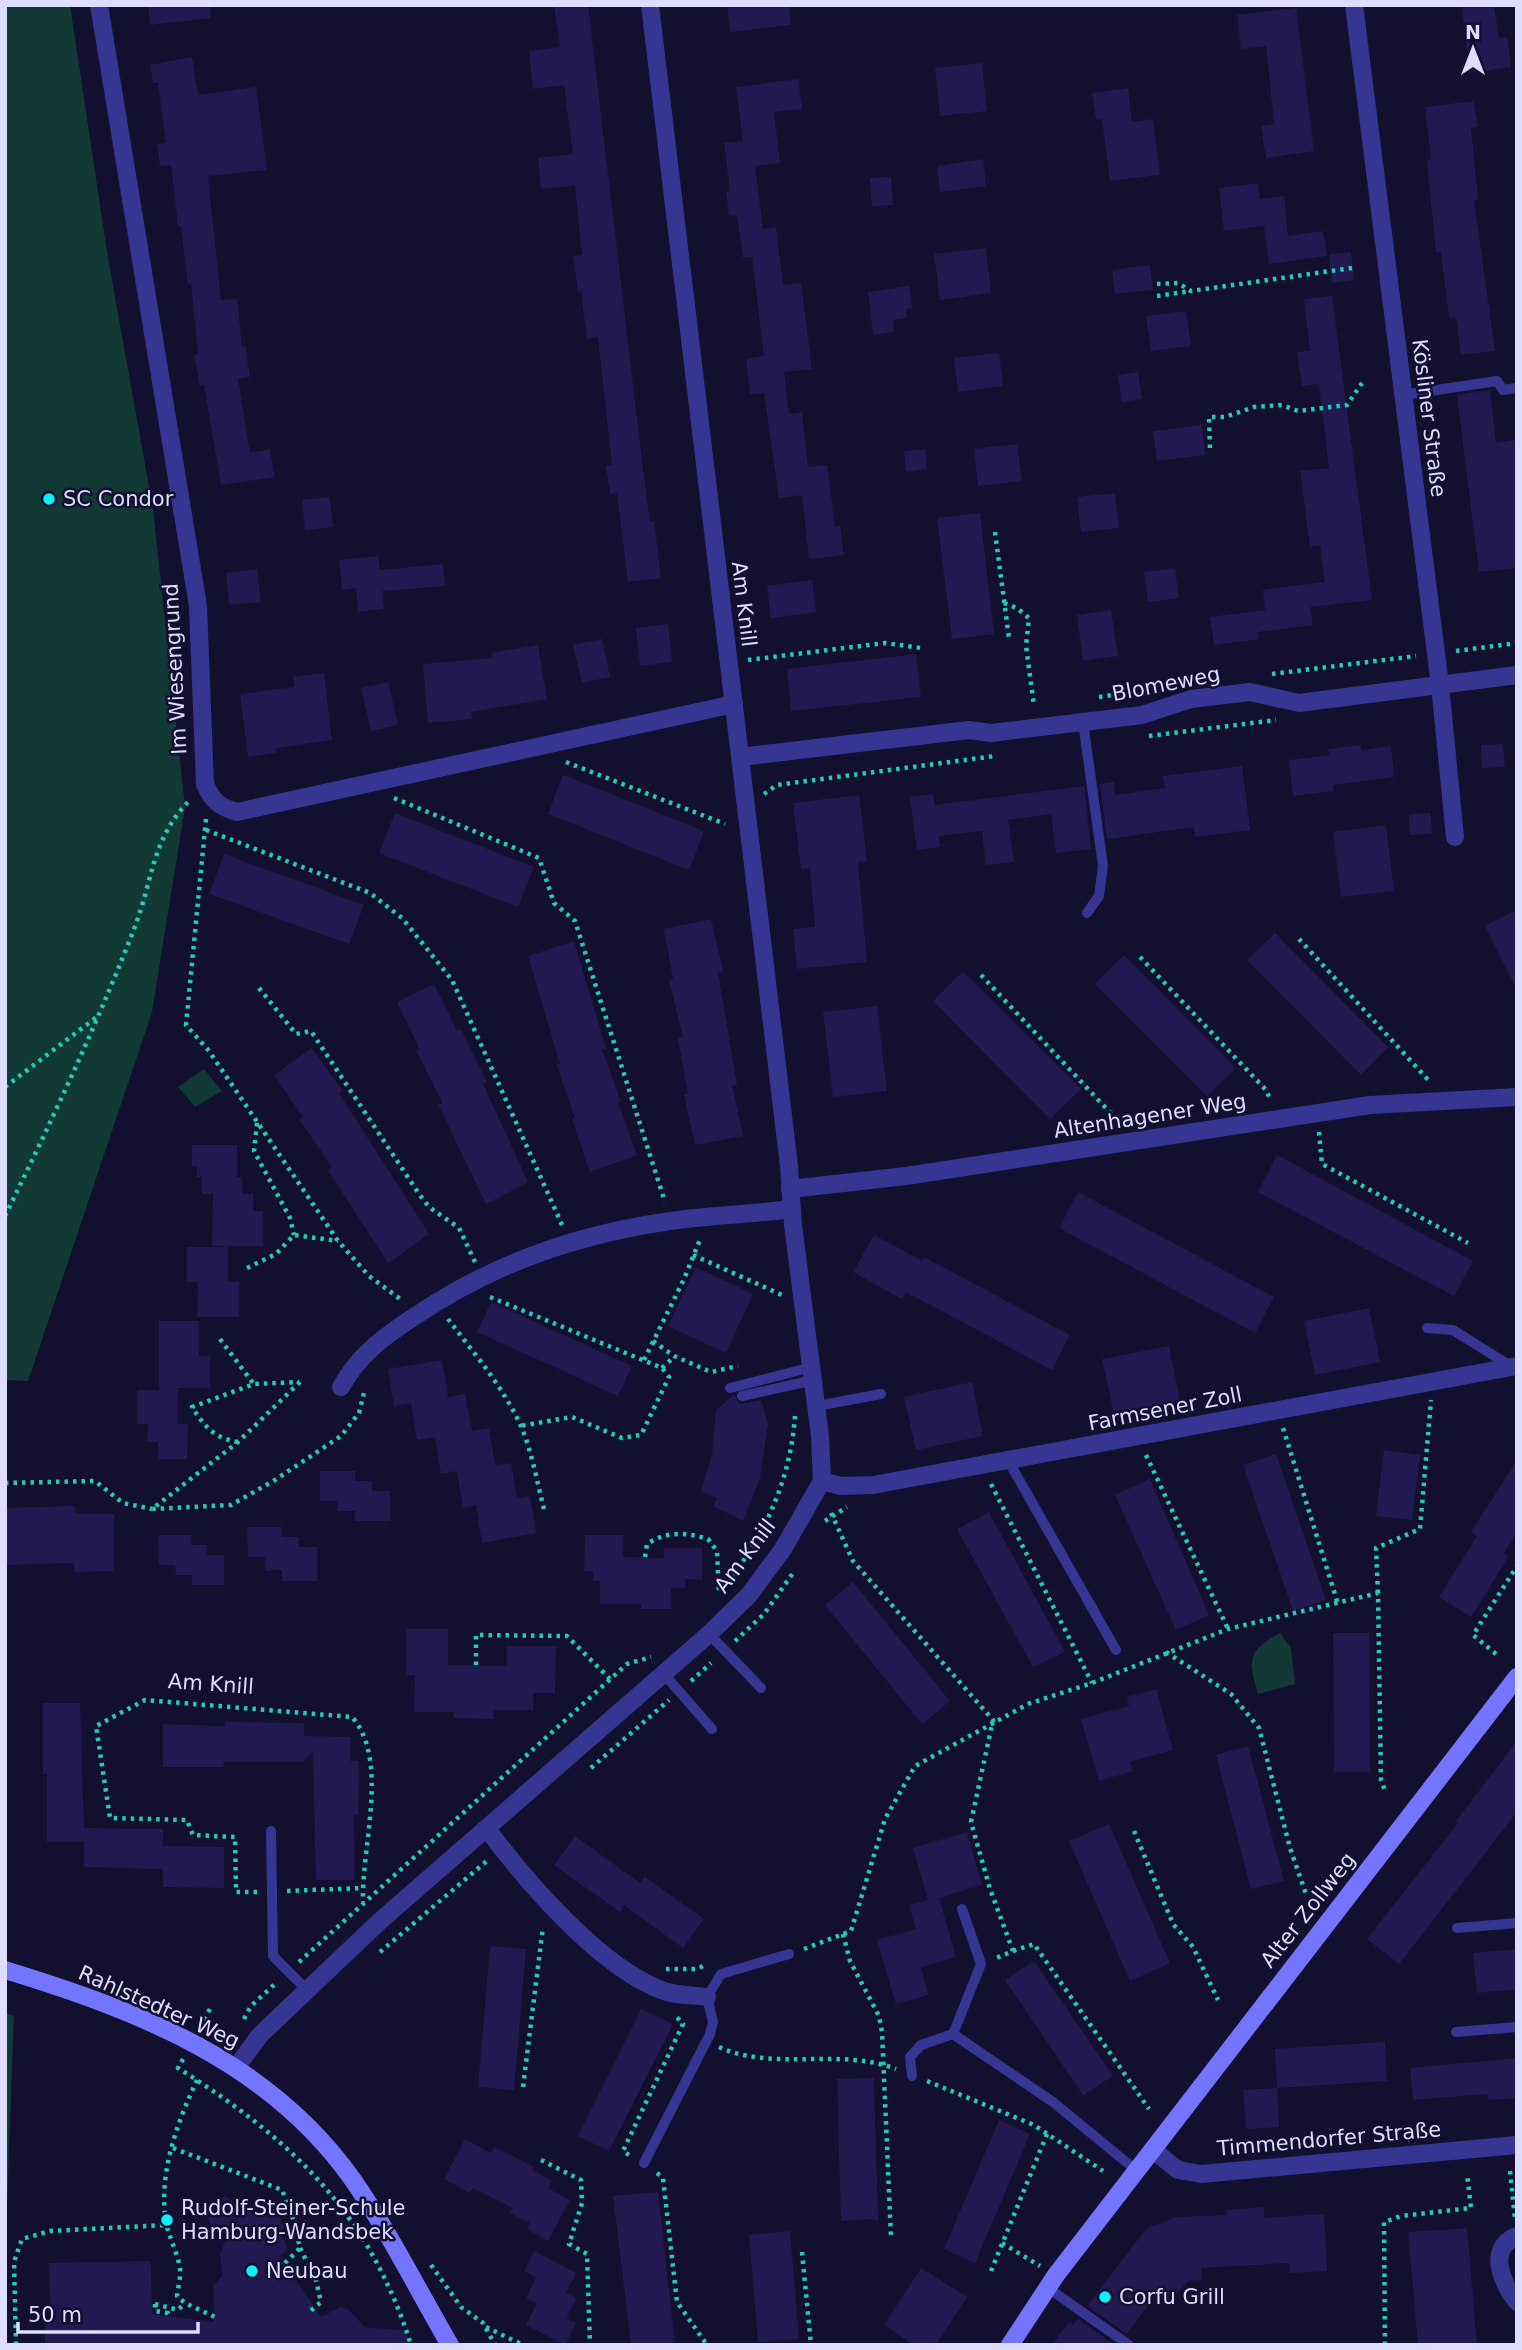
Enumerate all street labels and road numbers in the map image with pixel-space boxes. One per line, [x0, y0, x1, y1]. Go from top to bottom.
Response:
street label: Kösliner Straße [1407, 338, 1451, 498]
street label: Am Knill [727, 560, 761, 648]
street label: Im Wiesengrund [159, 583, 191, 755]
street label: Blomeweg [1110, 662, 1222, 706]
street label: Altenhagener Weg [1052, 1089, 1248, 1143]
street label: Farmsener Zoll [1086, 1382, 1244, 1436]
street label: Am Knill [710, 1514, 780, 1598]
street label: Am Knill [167, 1669, 255, 1699]
street label: Alter Zollweg [1256, 1848, 1360, 1972]
street label: Rahlstedter Weg [75, 1961, 243, 2053]
street label: Timmendorfer Straße [1215, 2117, 1442, 2161]

